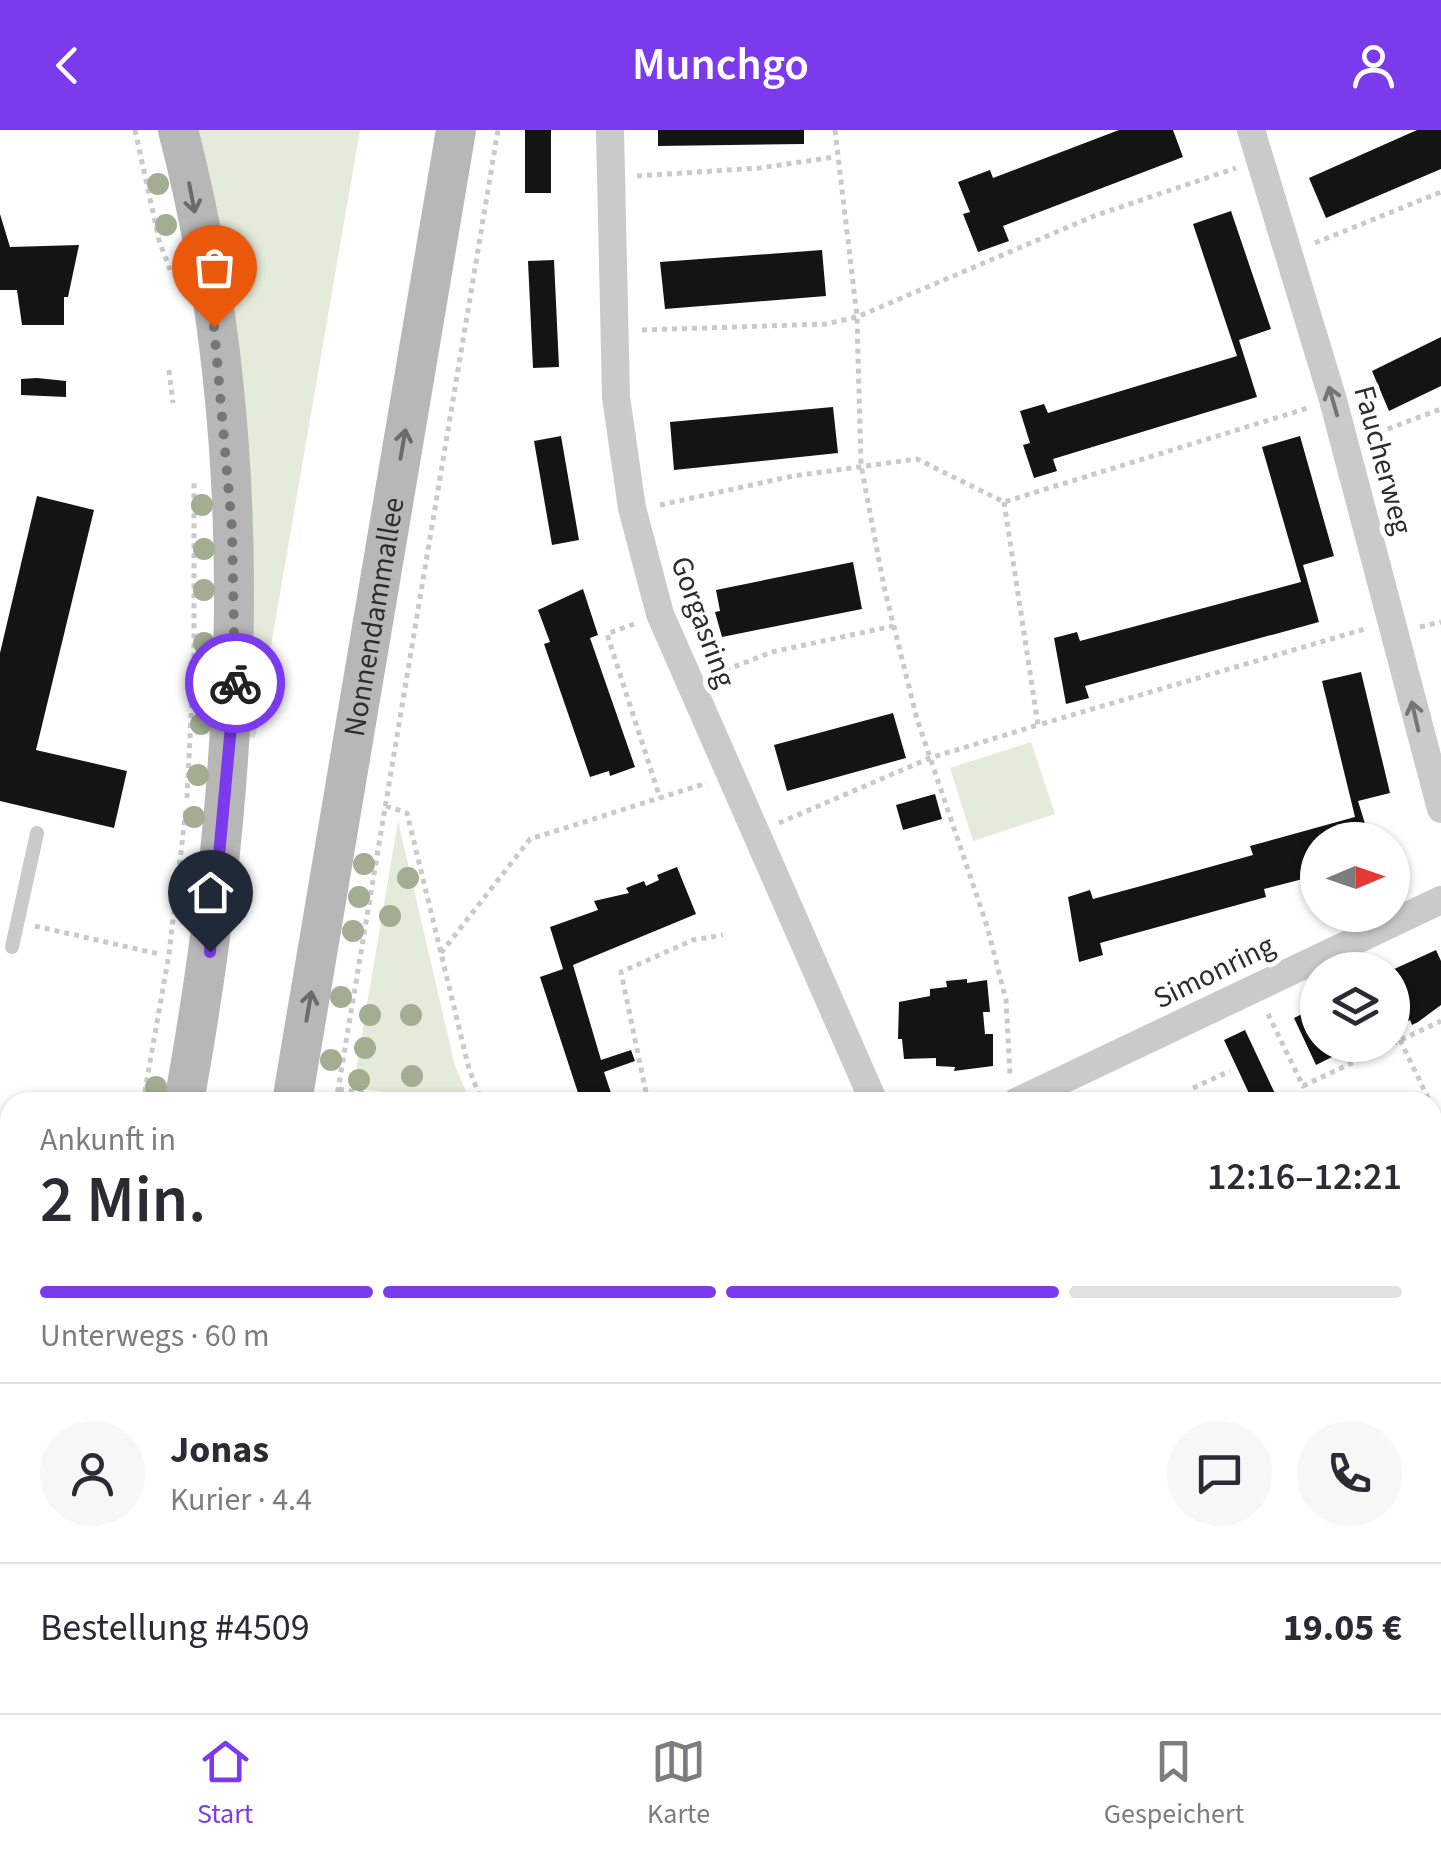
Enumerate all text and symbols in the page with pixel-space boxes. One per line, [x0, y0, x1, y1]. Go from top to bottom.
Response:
text: Munchgo [632, 33, 809, 97]
icon: back [40, 38, 95, 93]
icon: person [1346, 38, 1401, 93]
one-way arrow [183, 181, 202, 213]
pin [172, 225, 257, 328]
icon: bag [187, 240, 242, 295]
street label: Faucherweg [1343, 381, 1423, 539]
one-way arrow [1323, 386, 1342, 417]
one-way arrow [395, 429, 413, 461]
street label: Nonnendammallee [333, 494, 415, 740]
street label: Gorgasring [659, 550, 747, 694]
courier [185, 633, 285, 733]
icon: bike [208, 656, 263, 711]
one-way arrow [1405, 701, 1423, 733]
north arrow [1300, 822, 1410, 932]
map controls [1300, 822, 1410, 1062]
pin [168, 850, 253, 953]
icon: home [183, 865, 238, 920]
street label: Simonring [1146, 924, 1282, 1020]
button: layers [1300, 952, 1410, 1062]
one-way arrow [300, 991, 319, 1023]
text: Ankunft in [40, 1117, 176, 1163]
text: 12:16–12:21 [1207, 1150, 1402, 1204]
text: 2 Min. [40, 1154, 206, 1247]
text: Unterwegs · 60 m [40, 1313, 270, 1359]
button: person [40, 1421, 145, 1526]
button: chat [1167, 1421, 1272, 1526]
button: phone [1297, 1421, 1402, 1526]
text: Jonas [170, 1423, 269, 1477]
text: Kurier · 4.4 [170, 1477, 312, 1523]
text: Bestellung #4509 [40, 1601, 310, 1655]
text: 19.05 € [1283, 1601, 1402, 1655]
tab: Start [197, 1734, 253, 1834]
tab: Karte [647, 1734, 710, 1834]
tab: Gespeichert [1104, 1734, 1244, 1834]

